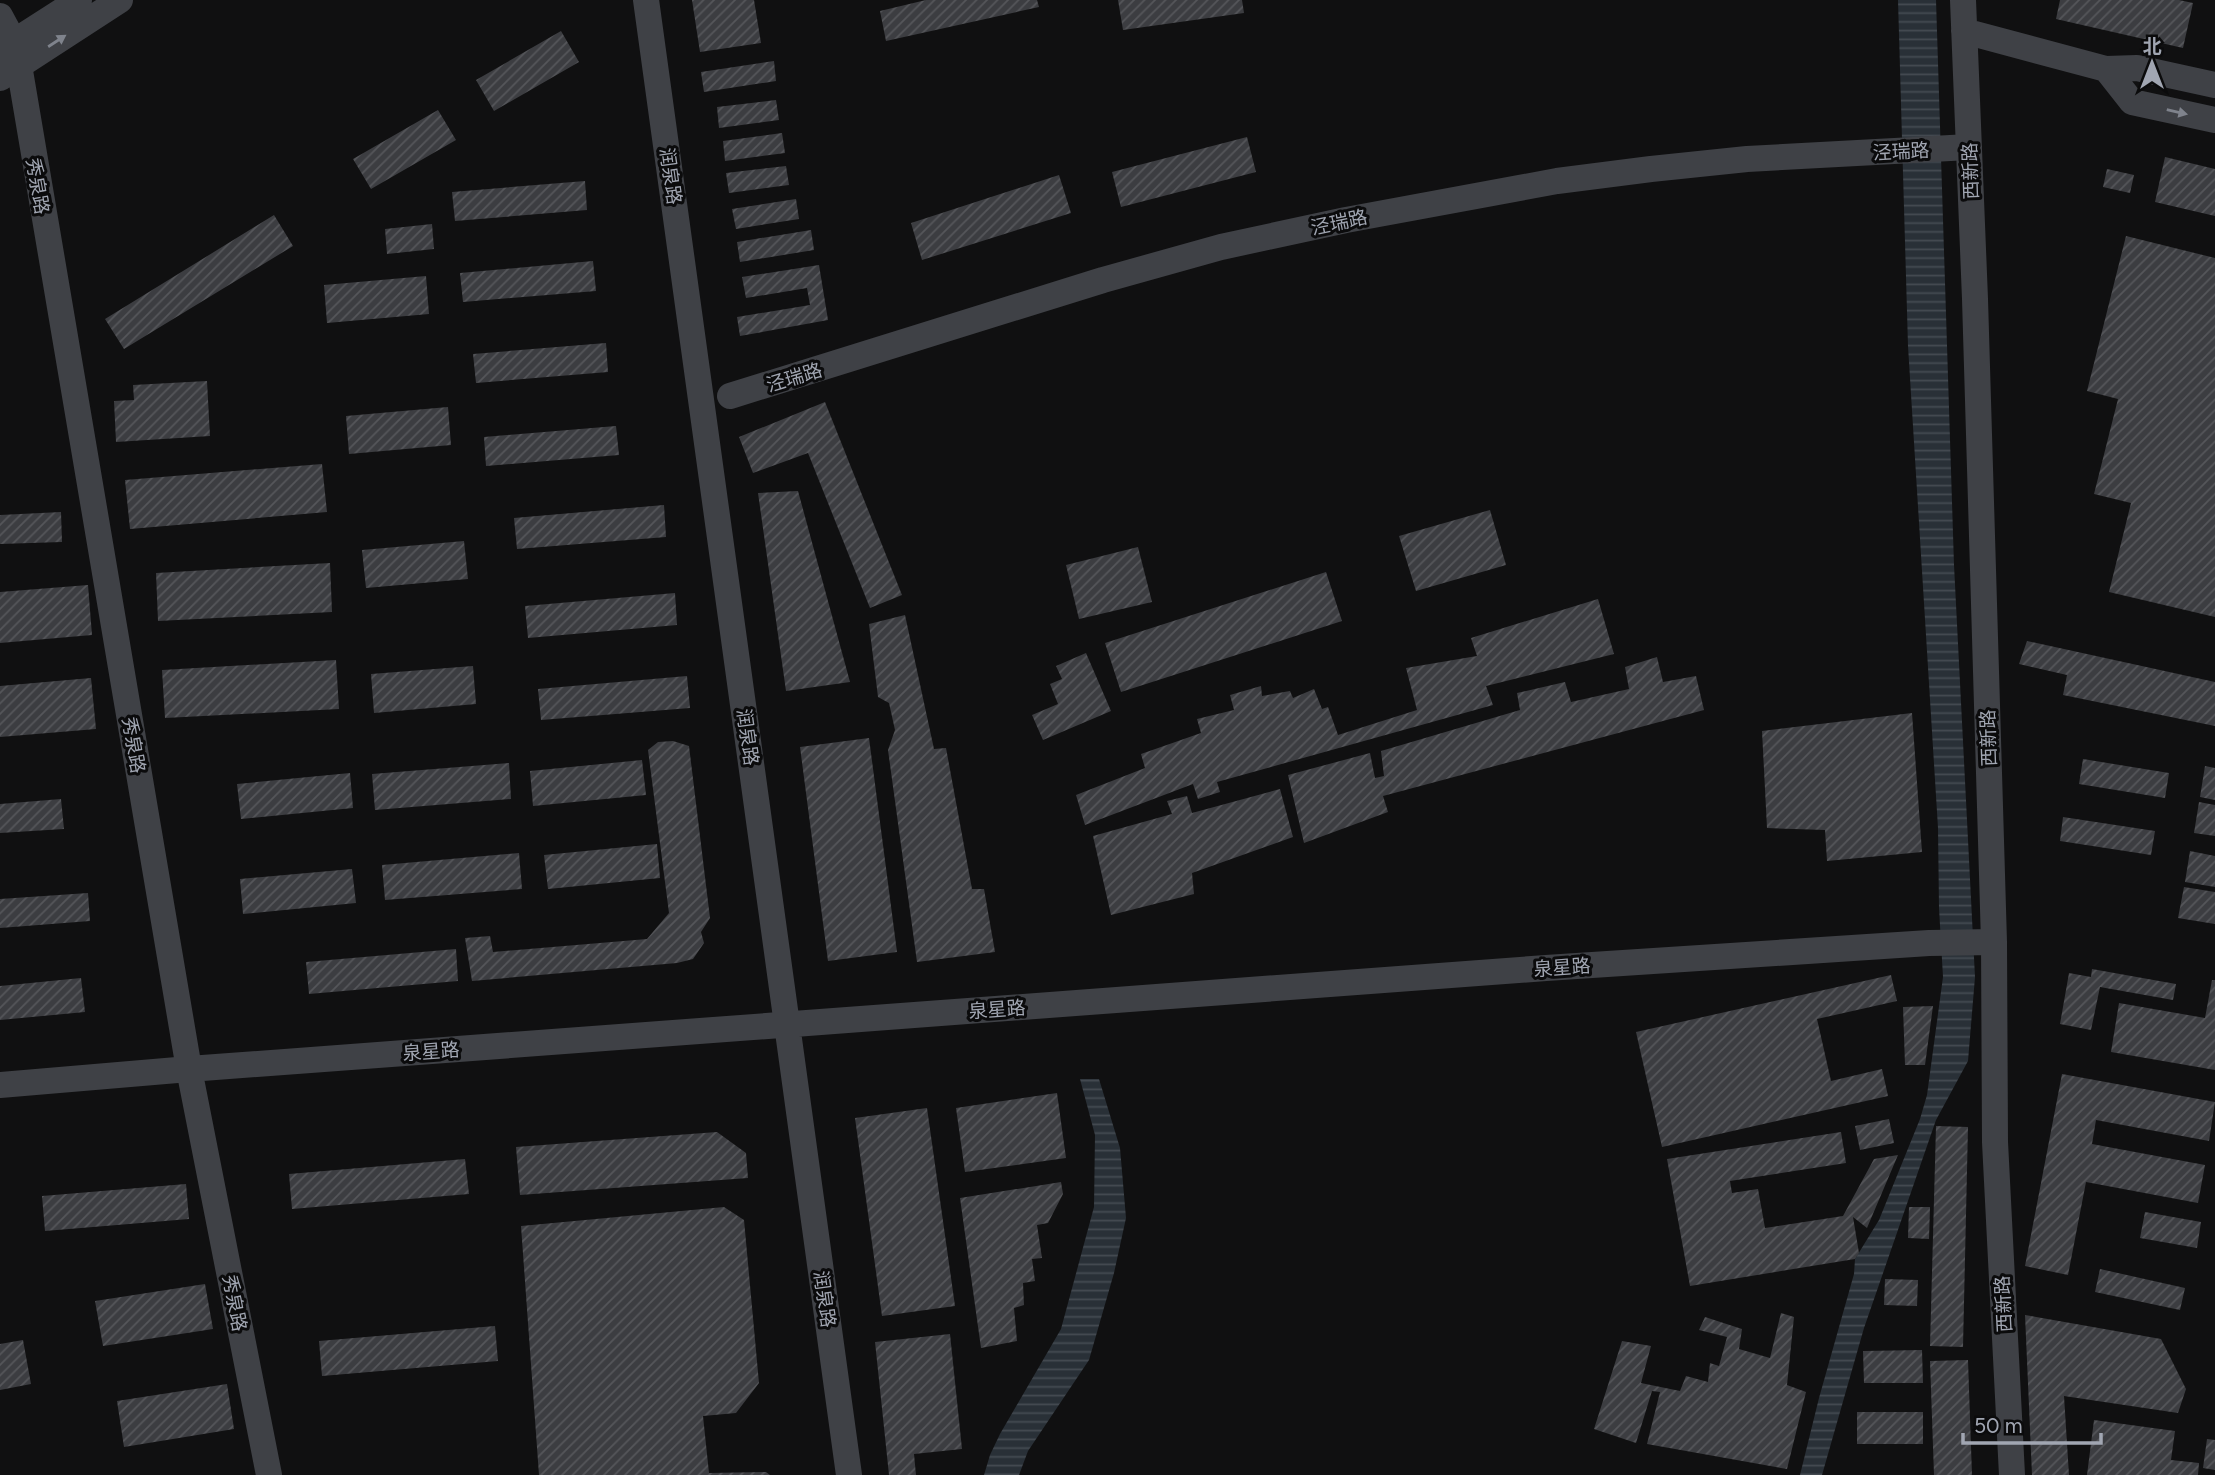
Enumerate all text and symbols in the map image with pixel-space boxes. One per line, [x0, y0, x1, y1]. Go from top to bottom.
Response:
north arrow [2117, 28, 2187, 98]
one-way arrow [48, 34, 67, 47]
text: 北 [2142, 35, 2162, 58]
one-way arrow [2166, 106, 2188, 117]
street label: 泾瑞路 [1872, 139, 1930, 164]
street label: 西新路 [1958, 142, 1983, 200]
street label: 润泉路 [655, 146, 686, 206]
street label: 秀泉路 [21, 156, 54, 216]
street label: 泾瑞路 [1309, 205, 1369, 240]
street label: 泾瑞路 [764, 358, 825, 397]
street label: 润泉路 [732, 707, 763, 767]
street label: 西新路 [1976, 709, 2001, 767]
street label: 秀泉路 [117, 715, 150, 775]
street label: 泉星路 [1533, 954, 1591, 981]
street label: 泉星路 [968, 996, 1026, 1023]
street label: 泉星路 [402, 1038, 460, 1065]
street label: 润泉路 [809, 1269, 840, 1329]
street label: 秀泉路 [218, 1273, 251, 1333]
street label: 西新路 [1991, 1275, 2016, 1333]
scale bar [1963, 1402, 2101, 1446]
text: 50 m [1974, 1413, 2023, 1438]

